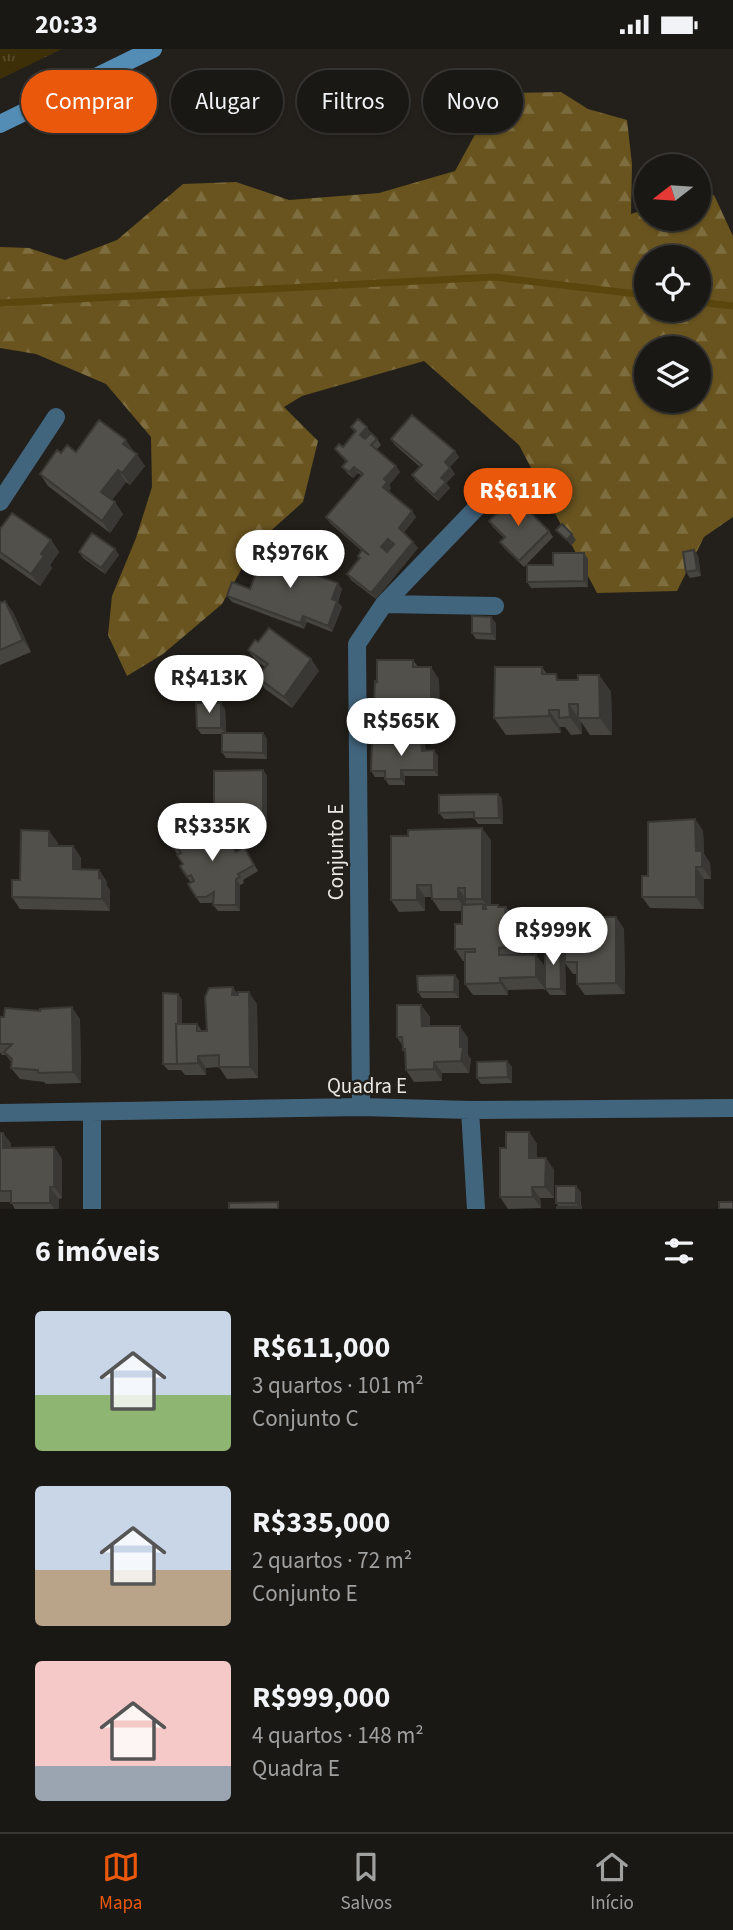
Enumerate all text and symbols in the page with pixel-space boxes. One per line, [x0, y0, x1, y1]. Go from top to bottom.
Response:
text: 20:33 [35, 6, 98, 43]
chip: Comprar [21, 70, 157, 133]
chip: Alugar [171, 70, 283, 133]
chip: Filtros [297, 70, 409, 133]
chip: Novo [423, 70, 523, 133]
north arrow [634, 154, 710, 231]
map controls [634, 154, 711, 413]
button: locate [634, 245, 711, 322]
button: layers [634, 336, 711, 413]
pin: R$611K [461, 469, 575, 528]
text: R$611K [480, 474, 556, 507]
pin: R$976K [233, 531, 347, 590]
text: R$976K [252, 536, 328, 569]
pin: R$413K [152, 655, 266, 715]
text: R$413K [171, 661, 247, 694]
pin: R$565K [344, 699, 458, 758]
text: R$565K [363, 704, 439, 737]
pin: R$335K [155, 803, 269, 863]
street label: Conjunto E [321, 804, 351, 900]
text: R$335K [174, 809, 250, 842]
pin: R$999K [496, 907, 610, 967]
text: R$999K [515, 913, 591, 946]
street label: Quadra E [327, 1071, 407, 1101]
text: 6 imóveis [35, 1230, 160, 1273]
icon: filters [660, 1232, 698, 1270]
text: R$611,000 [252, 1326, 390, 1369]
icon: home [91, 1339, 175, 1423]
text: 3 quartos · 101 m² [252, 1369, 424, 1402]
text: Conjunto C [252, 1402, 359, 1435]
text: R$335,000 [252, 1501, 390, 1544]
icon: home [91, 1514, 175, 1598]
text: 2 quartos · 72 m² [252, 1544, 412, 1577]
text: Conjunto E [252, 1577, 358, 1610]
text: R$999,000 [252, 1676, 390, 1719]
icon: home [91, 1689, 175, 1773]
text: 4 quartos · 148 m² [252, 1719, 424, 1752]
text: Quadra E [252, 1752, 340, 1785]
tab: Mapa [99, 1848, 142, 1917]
tab: Salvos [340, 1848, 392, 1917]
tab: Início [590, 1848, 634, 1917]

